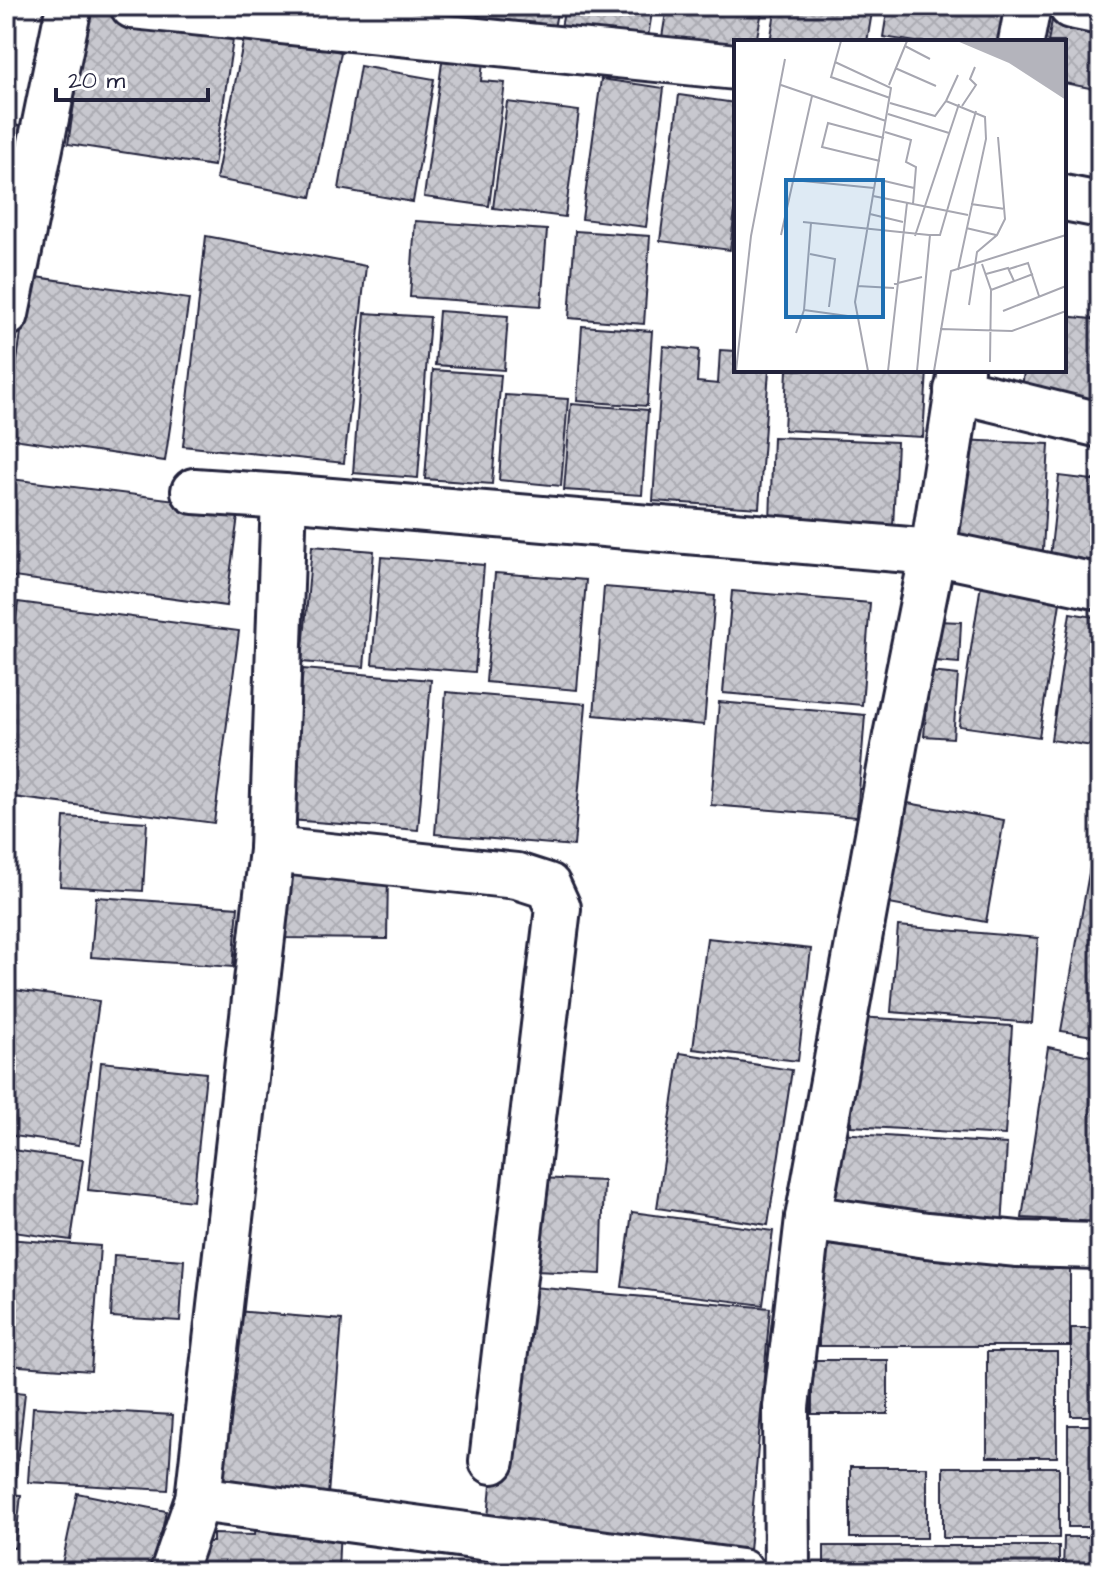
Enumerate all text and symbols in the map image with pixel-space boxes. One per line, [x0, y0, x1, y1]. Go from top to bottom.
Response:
inset map [734, 40, 1066, 372]
scale bar [56, 52, 208, 102]
text: 20 m [68, 64, 125, 98]

